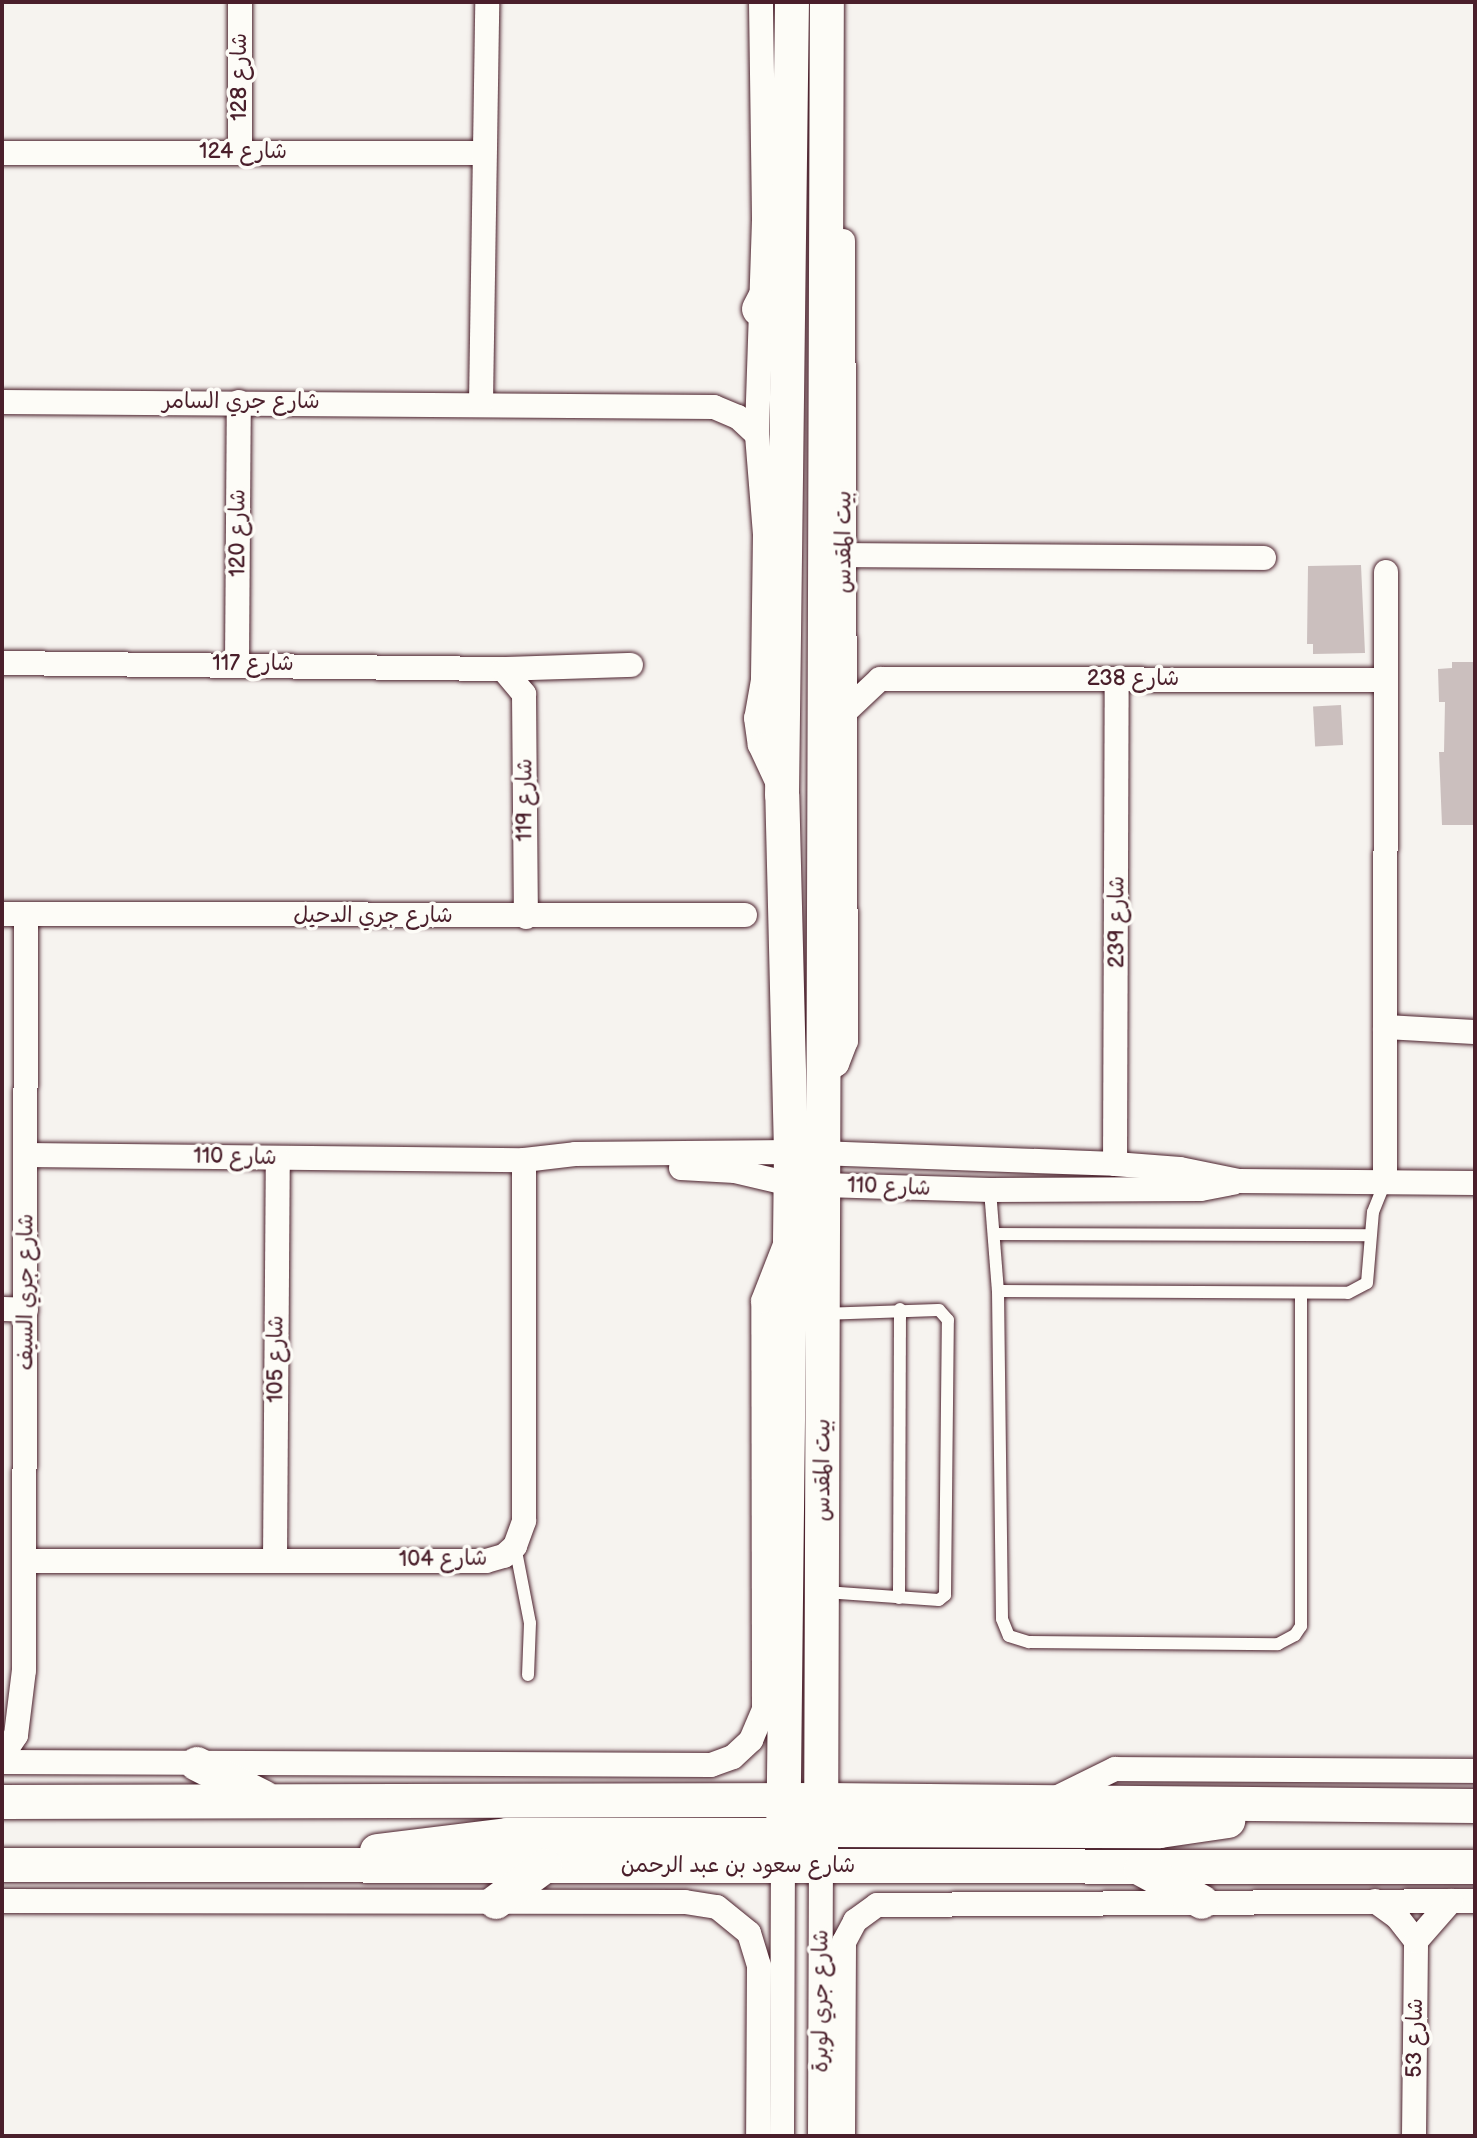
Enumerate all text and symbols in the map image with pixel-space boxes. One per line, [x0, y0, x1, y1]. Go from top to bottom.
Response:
street label: شارع 128 [227, 33, 253, 121]
street label: شارع 124 [199, 139, 287, 165]
street label: شارع جري السامر [162, 389, 320, 415]
street label: شارع 120 [225, 489, 251, 577]
street label: بيت المقدس [831, 491, 857, 593]
street label: شارع 117 [212, 651, 294, 677]
street label: شارع 238 [1087, 666, 1179, 692]
street label: شارع 119 [512, 758, 538, 842]
street label: شارع 239 [1104, 876, 1130, 968]
street label: شارع جري الدحيل [293, 903, 453, 929]
street label: شارع 110 [193, 1143, 277, 1171]
street label: شارع 110 [847, 1172, 931, 1202]
street label: شارع جري السيف [13, 1214, 39, 1370]
street label: شارع 105 [263, 1315, 289, 1403]
street label: بيت المقدس [810, 1419, 836, 1521]
street label: شارع 104 [399, 1545, 487, 1573]
street label: شارع سعود بن عبد الرحمن [621, 1853, 855, 1879]
street label: شارع جري لوبرة [808, 1929, 834, 2073]
street label: شارع 53 [1401, 1998, 1429, 2078]

